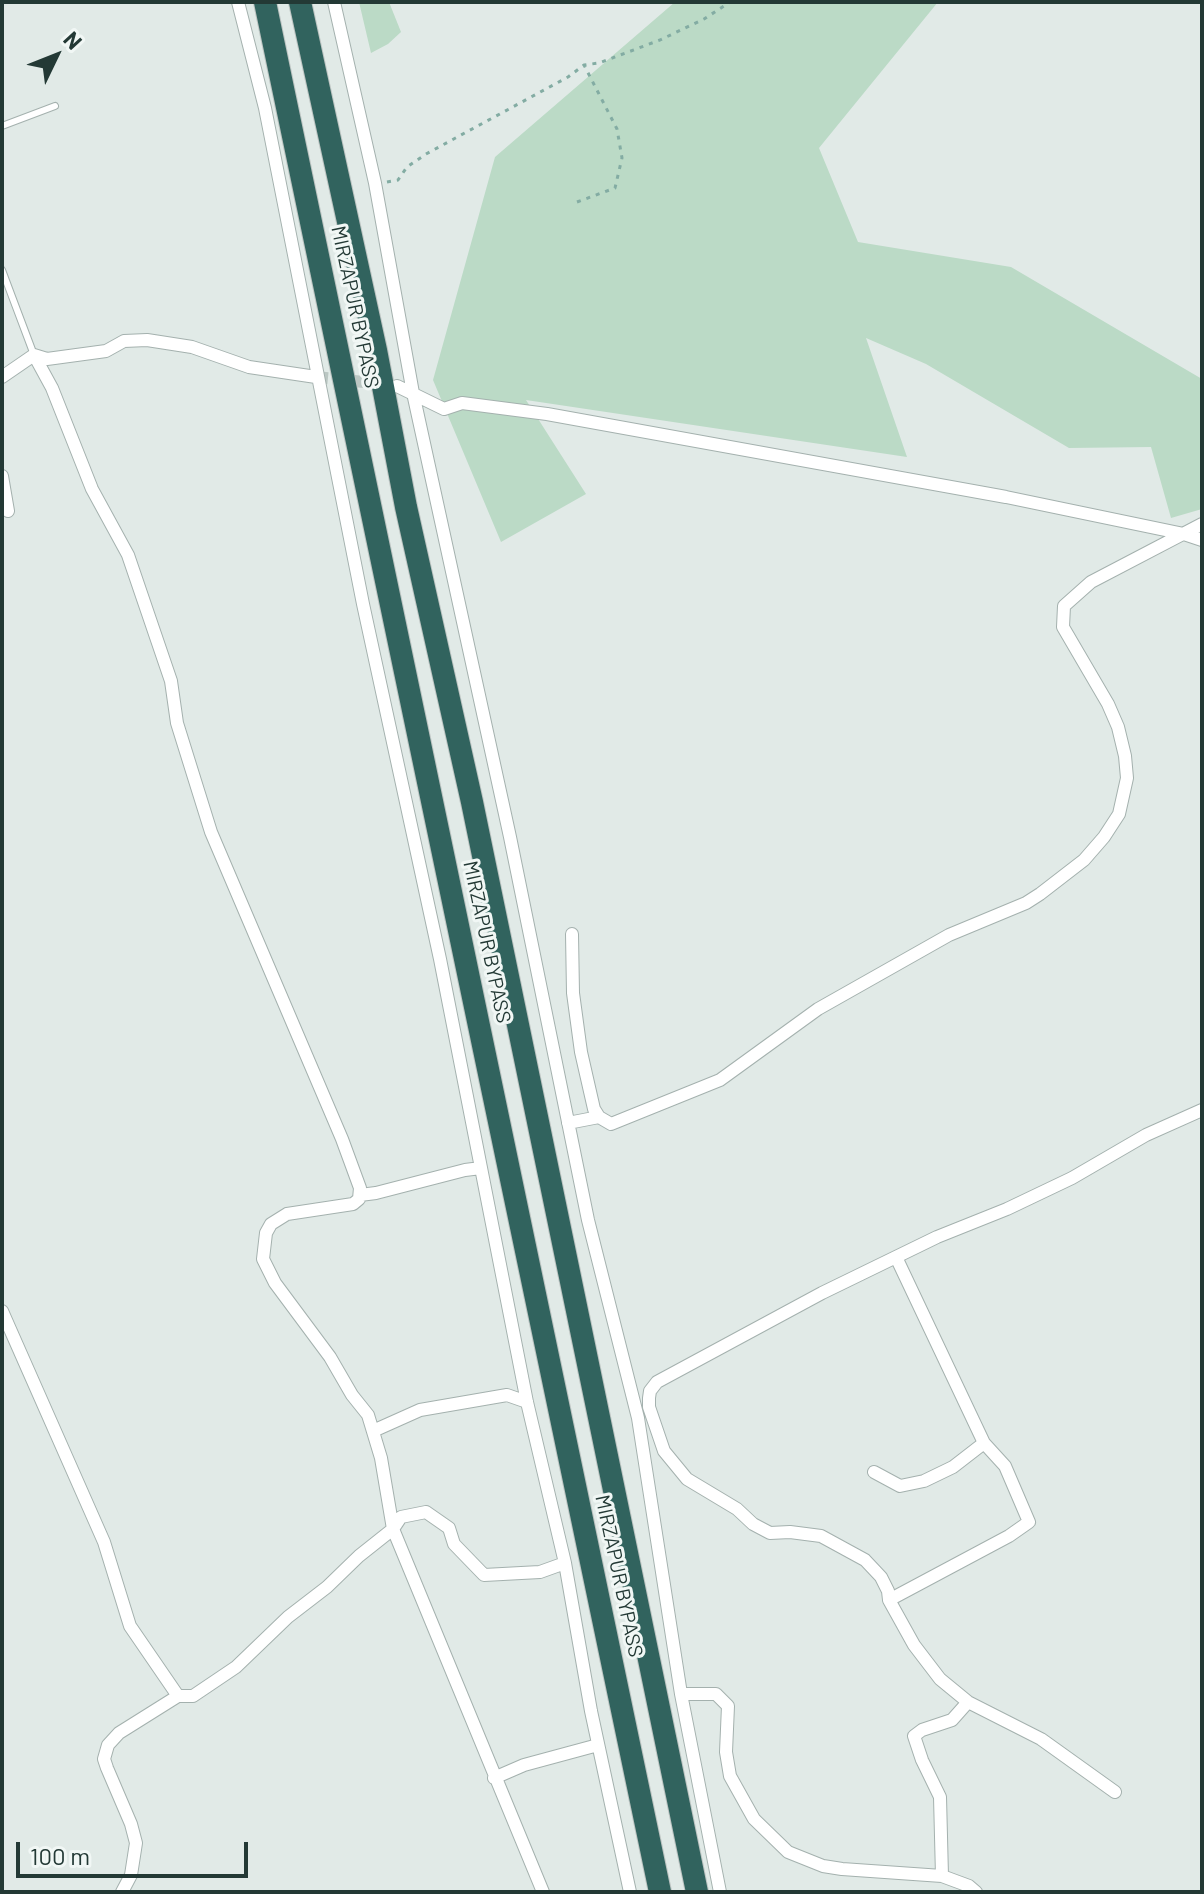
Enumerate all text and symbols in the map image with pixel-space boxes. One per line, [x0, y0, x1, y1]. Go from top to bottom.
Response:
north arrow [16, 16, 96, 96]
text: N [59, 25, 88, 54]
street label: MIRZAPUR BYPASS [326, 224, 384, 390]
street label: MIRZAPUR BYPASS [458, 859, 516, 1025]
street label: MIRZAPUR BYPASS [590, 1493, 648, 1659]
scale bar [20, 1826, 252, 1876]
text: 100 m [30, 1841, 90, 1870]

